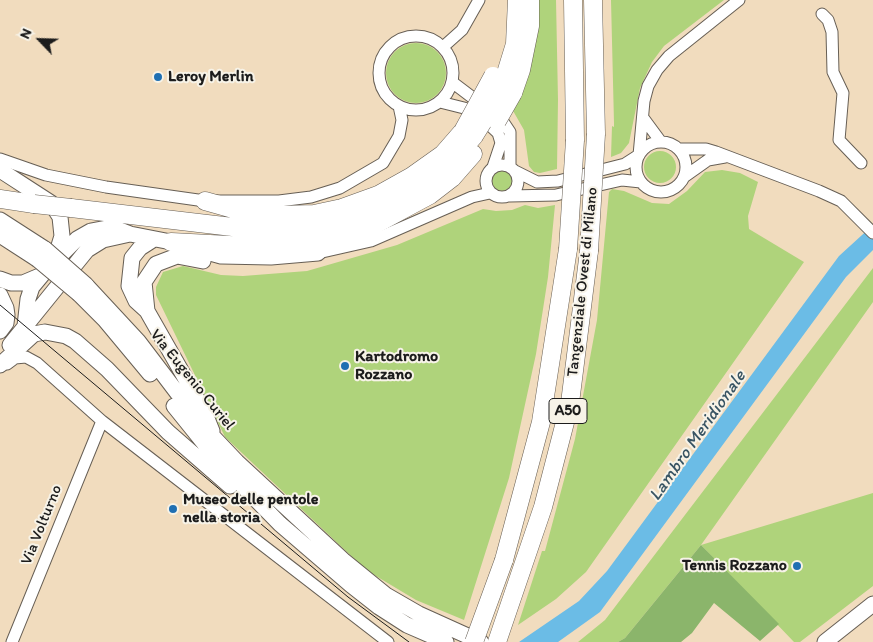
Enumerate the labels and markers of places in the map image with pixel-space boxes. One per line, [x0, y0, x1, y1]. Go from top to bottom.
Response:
place label: Leroy Merlin [168, 67, 254, 87]
marker: Leroy Merlin [152, 71, 164, 83]
place label: Kartodromo Rozzano [355, 347, 438, 385]
marker: Kartodromo Rozzano [339, 360, 351, 372]
place label: Museo delle pentole nella storia [183, 490, 319, 528]
marker: Museo delle pentole nella storia [167, 503, 179, 515]
place label: Tennis Rozzano [682, 556, 787, 576]
marker: Tennis Rozzano [791, 560, 803, 572]

